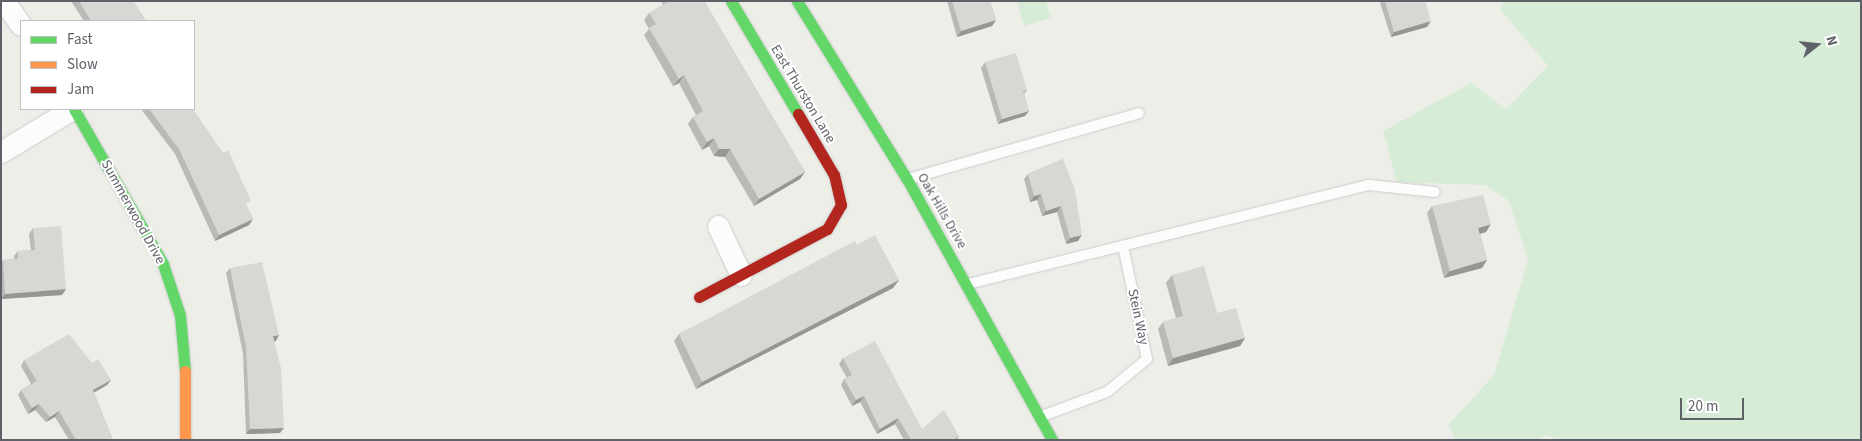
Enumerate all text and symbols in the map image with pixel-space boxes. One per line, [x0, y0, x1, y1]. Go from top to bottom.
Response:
legend [20, 20, 195, 110]
north arrow [1792, 20, 1842, 70]
text: Fast [67, 29, 93, 50]
text: N [1821, 34, 1842, 48]
street label: East Thurston Lane [767, 42, 839, 146]
text: Slow [67, 54, 98, 75]
text: Jam [67, 79, 94, 100]
street label: Summerwood Drive [97, 157, 169, 267]
street label: Oak Hills Drive [914, 170, 970, 252]
street label: Stein Way [1124, 287, 1152, 347]
scale bar [1682, 388, 1746, 420]
text: 20 m [1688, 396, 1718, 417]

